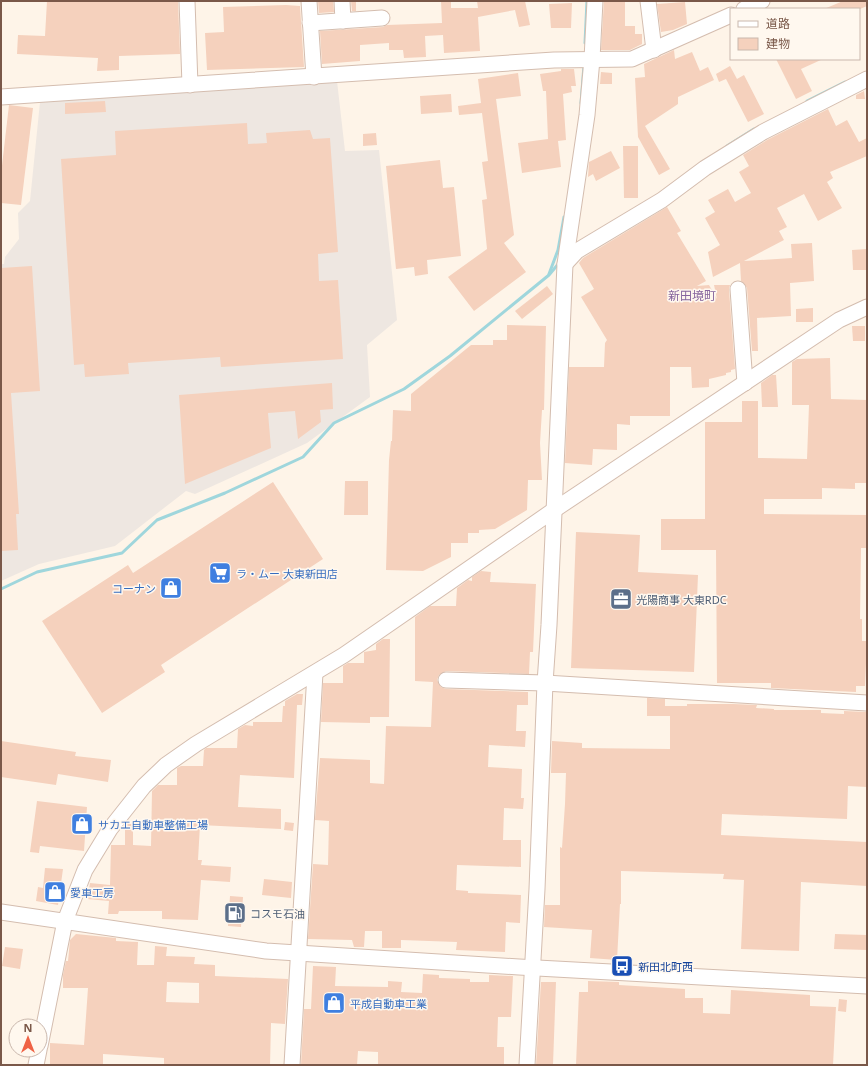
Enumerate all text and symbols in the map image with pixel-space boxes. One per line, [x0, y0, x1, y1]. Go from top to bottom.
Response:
legend [730, 8, 860, 60]
text: 道路 [766, 15, 790, 32]
text: 建物 [766, 35, 790, 52]
district label: 新田境町 [668, 287, 716, 304]
supermarket icon: ラ・ムー 大東新田店 [207, 560, 233, 586]
place label: ラ・ムー 大東新田店 [236, 566, 338, 581]
shop icon: コーナン [158, 575, 184, 601]
place label: コーナン [112, 581, 156, 596]
office icon: 光陽商事 大東RDC [608, 586, 634, 612]
place label: 光陽商事 大東RDC [636, 592, 727, 607]
shop icon: サカエ自動車整備工場 [69, 811, 95, 837]
place label: サカエ自動車整備工場 [98, 817, 208, 832]
shop icon: 愛車工房 [42, 879, 68, 905]
place label: 愛車工房 [70, 885, 114, 900]
fuel station icon: コスモ石油 [222, 900, 248, 926]
place label: コスモ石油 [250, 906, 305, 921]
bus stop icon: 新田北町西 [609, 953, 635, 979]
place label: 新田北町西 [638, 959, 693, 974]
shop icon: 平成自動車工業 [321, 990, 347, 1016]
place label: 平成自動車工業 [350, 996, 427, 1011]
north arrow [8, 1018, 48, 1058]
text: N [24, 1020, 32, 1035]

